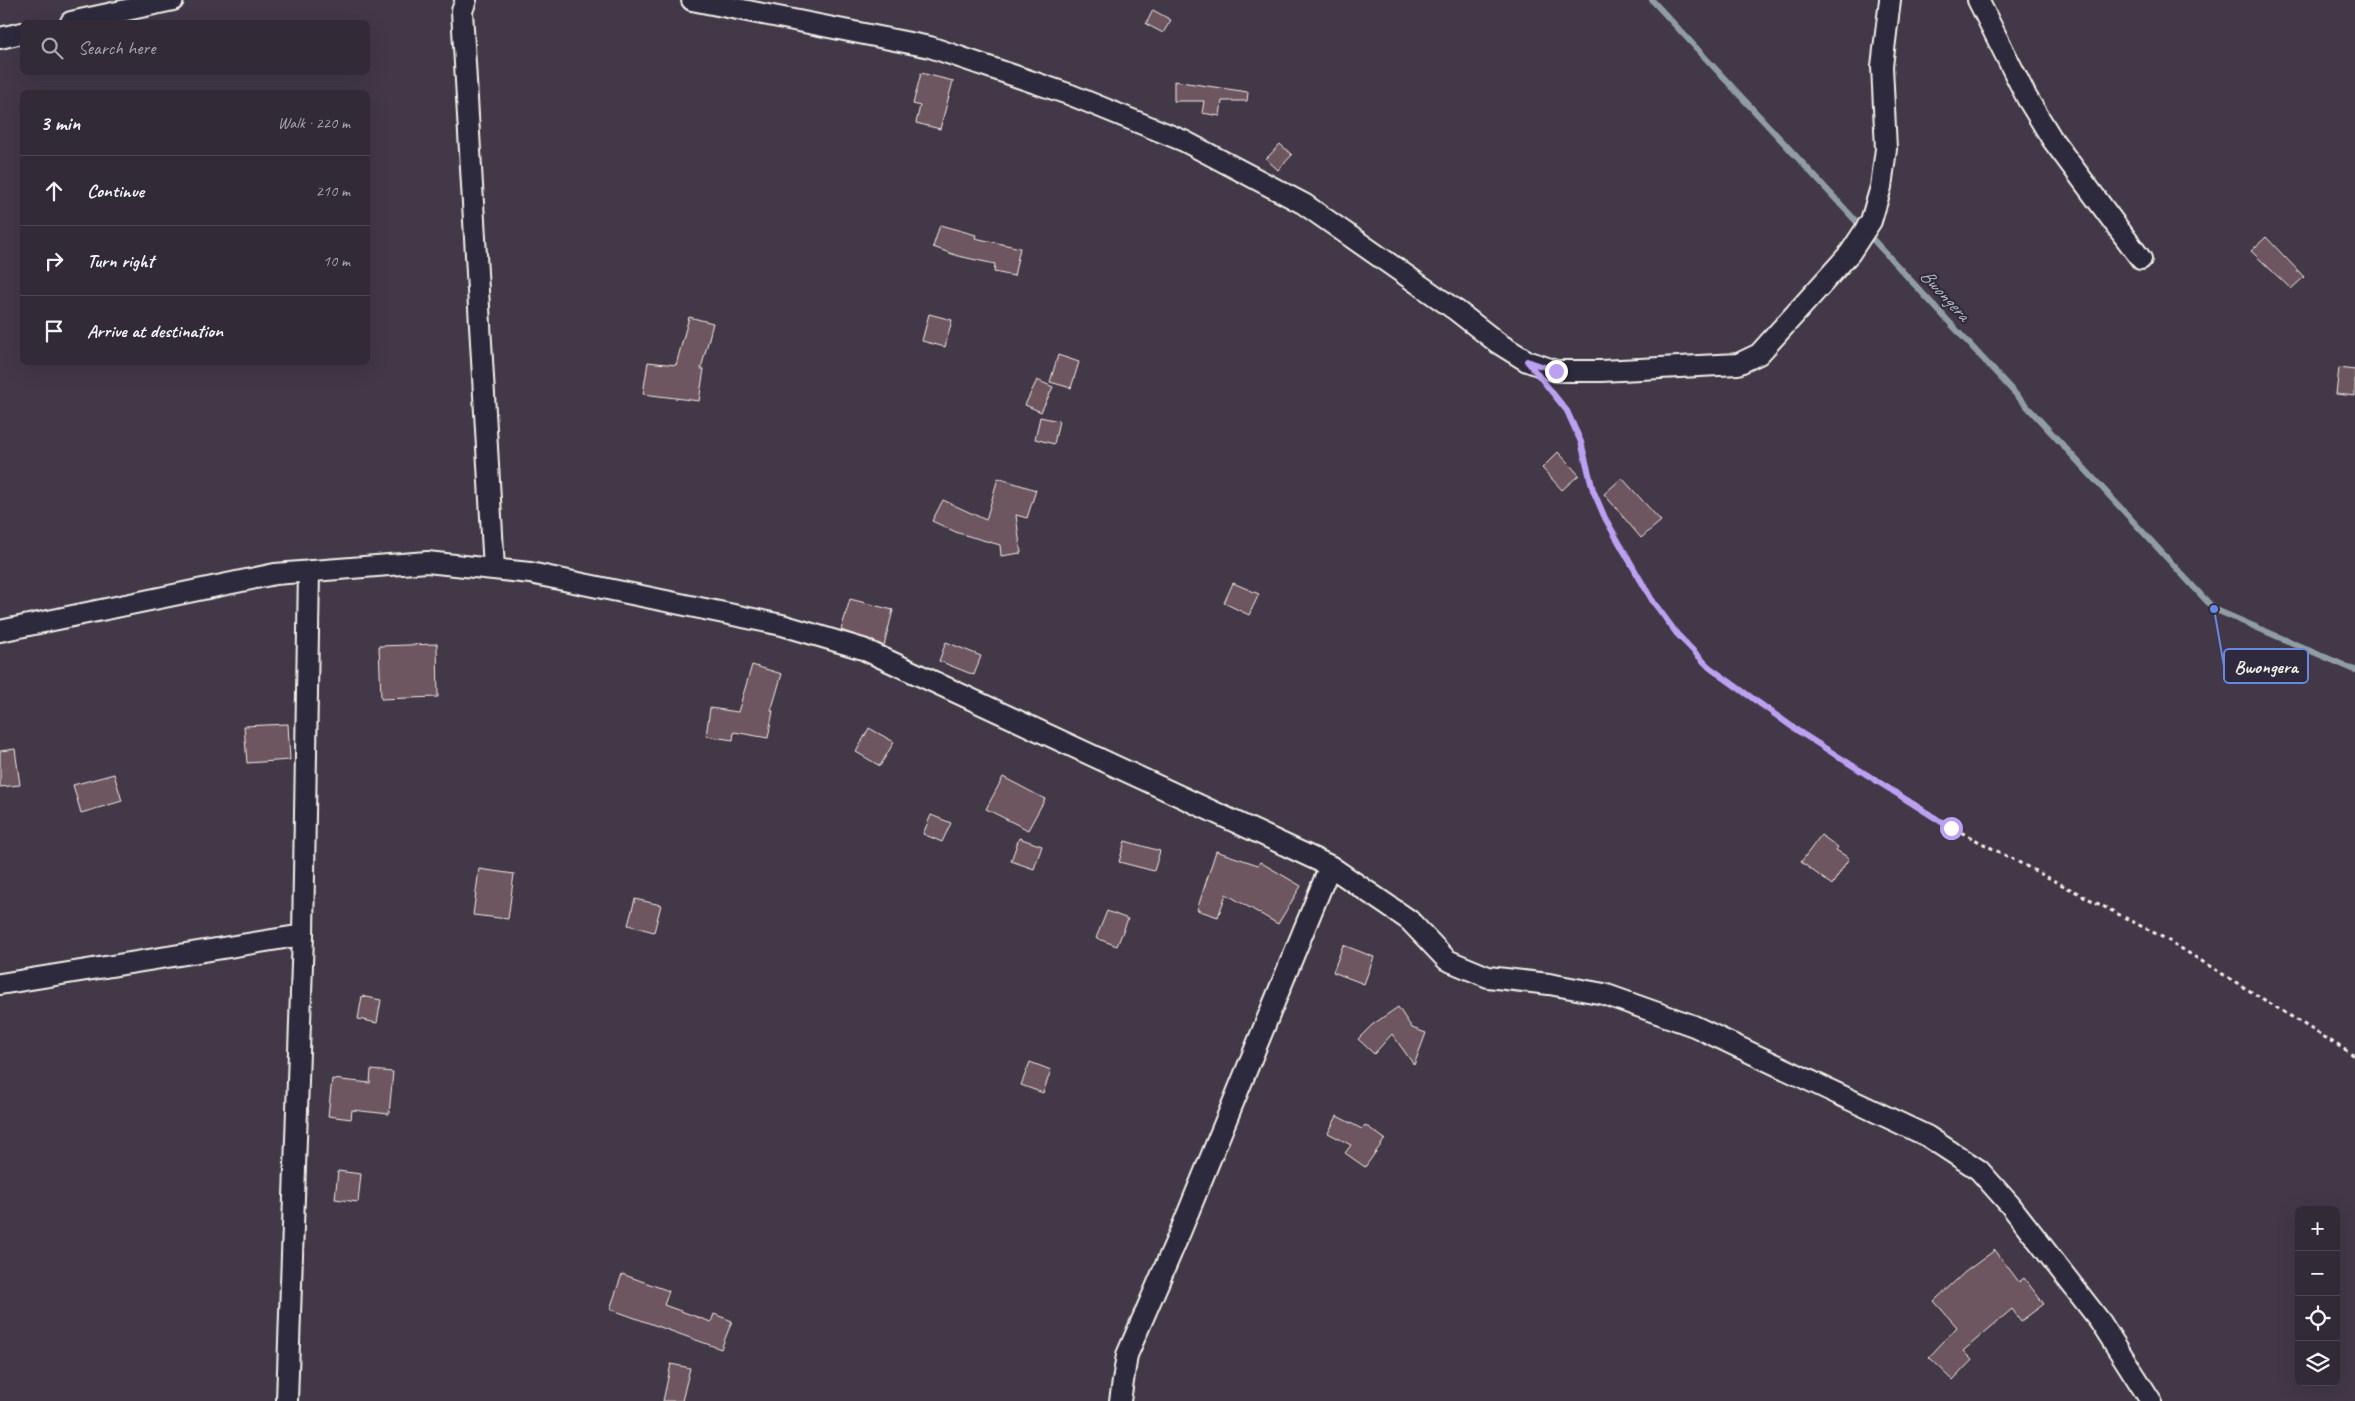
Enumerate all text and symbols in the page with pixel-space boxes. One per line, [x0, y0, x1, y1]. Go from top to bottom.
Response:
search box [20, 20, 370, 75]
icon: search [38, 34, 66, 62]
text: Search here [78, 36, 155, 60]
text: 3 min [40, 110, 80, 136]
text: Walk · 220 m [278, 113, 350, 133]
icon: ahead [40, 177, 68, 205]
text: Continue [87, 179, 144, 203]
text: 210 m [316, 181, 350, 201]
icon: right [40, 247, 68, 275]
text: Turn right [87, 249, 154, 273]
text: 10 m [323, 251, 350, 271]
water label: Bwongera [1915, 264, 1977, 328]
icon: arrive [40, 317, 68, 345]
text: Arrive at destination [87, 319, 223, 343]
route end [1545, 360, 1568, 383]
callout: Bwongera [2224, 649, 2308, 683]
text: Bwongera [2234, 655, 2300, 679]
route start [1940, 817, 1963, 840]
map controls [2295, 1206, 2340, 1386]
button: + [2295, 1206, 2340, 1251]
button: − [2295, 1251, 2340, 1296]
button: locate [2295, 1296, 2340, 1341]
button: layers [2295, 1341, 2340, 1386]

